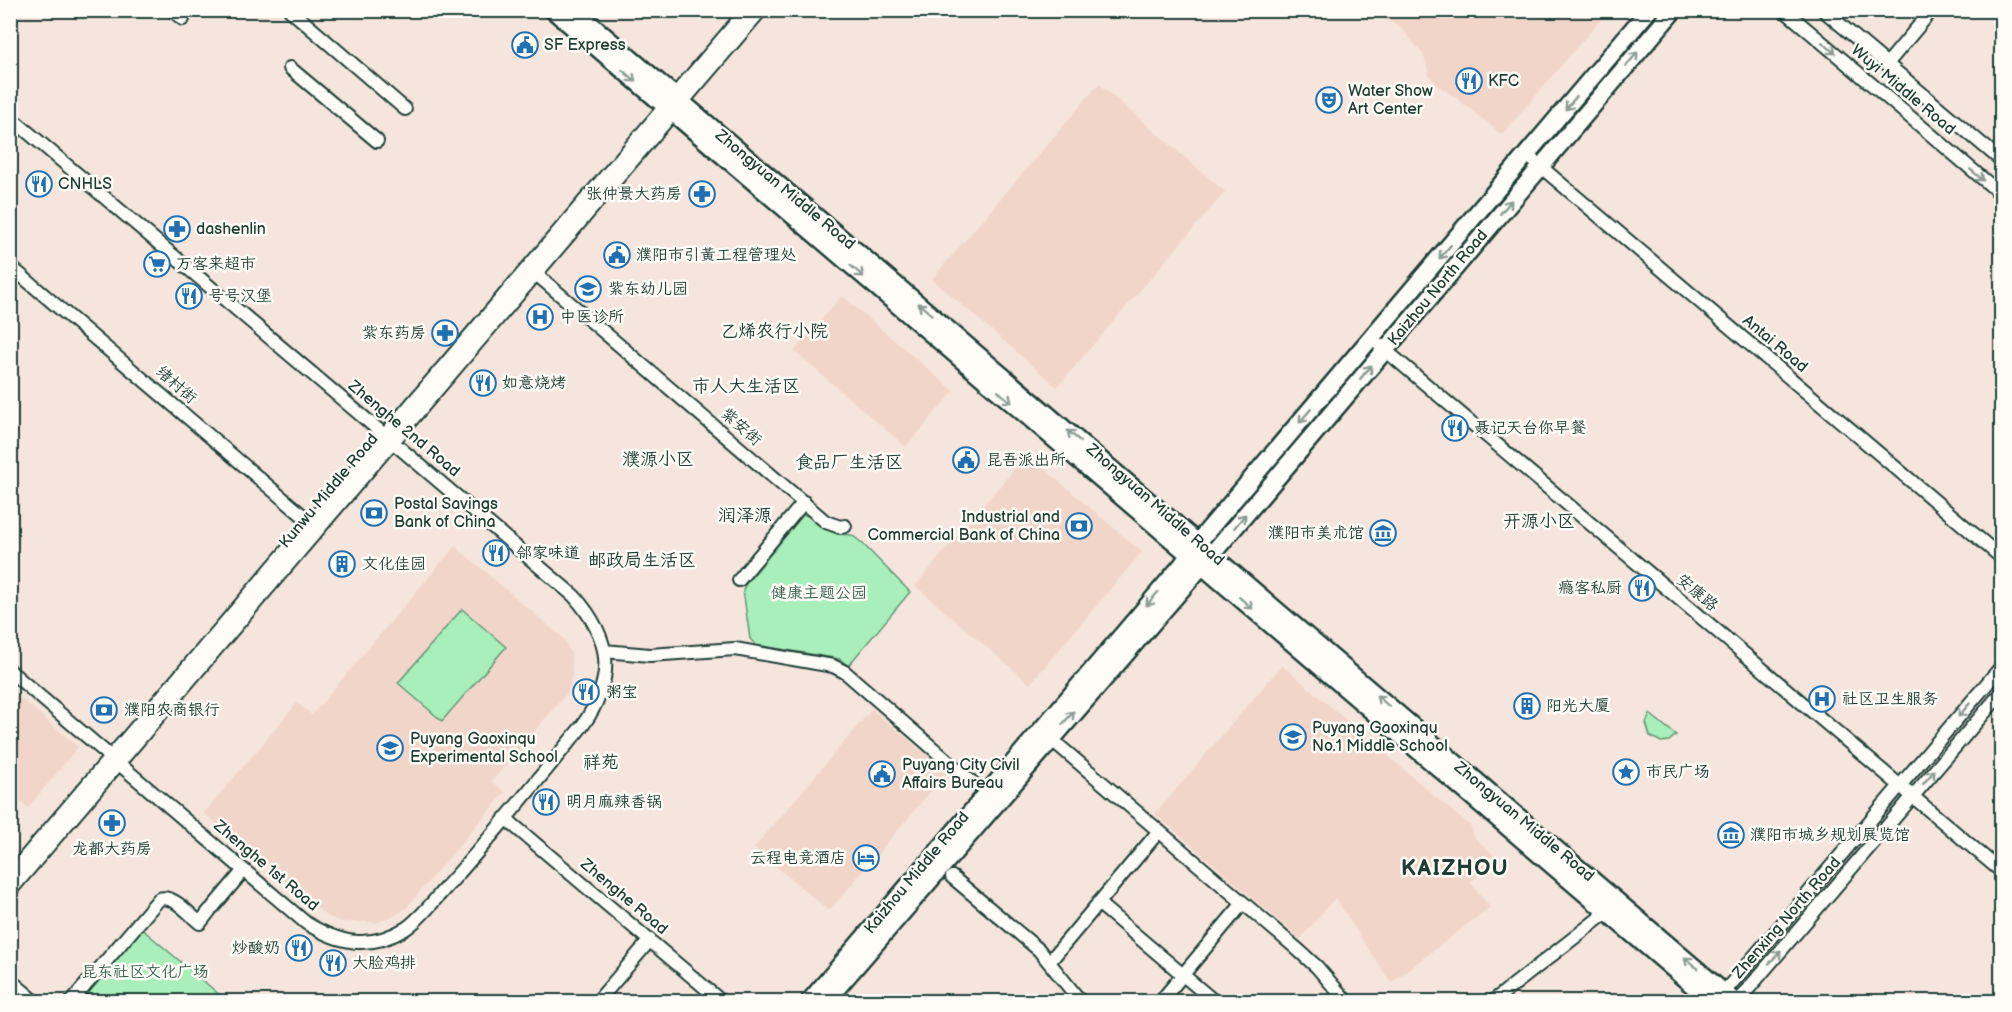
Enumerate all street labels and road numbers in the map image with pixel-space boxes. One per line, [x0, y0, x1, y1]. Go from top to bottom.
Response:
street label: Wuyi Middle Road [1847, 41, 1959, 139]
street label: Zhongyuan Middle Road [711, 125, 859, 254]
street label: Kaizhou North Road [1384, 226, 1492, 350]
street label: Antai Road [1739, 311, 1811, 377]
street label: 绪村街 [152, 362, 200, 408]
street label: Zhenghe 2nd Road [344, 376, 464, 481]
street label: 紫安街 [717, 404, 765, 450]
street label: Kunwu Middle Road [276, 430, 382, 552]
street label: Zhongyuan Middle Road [1081, 439, 1228, 570]
street label: 安康路 [1673, 570, 1721, 616]
street label: Zhongyuan Middle Road [1450, 757, 1598, 886]
street label: Kaizhou Middle Road [860, 808, 974, 938]
street label: Zhenghe 1st Road [209, 816, 322, 915]
street label: Zhenxing North Road [1728, 853, 1845, 983]
street label: Zhenghe Road [576, 854, 671, 939]

